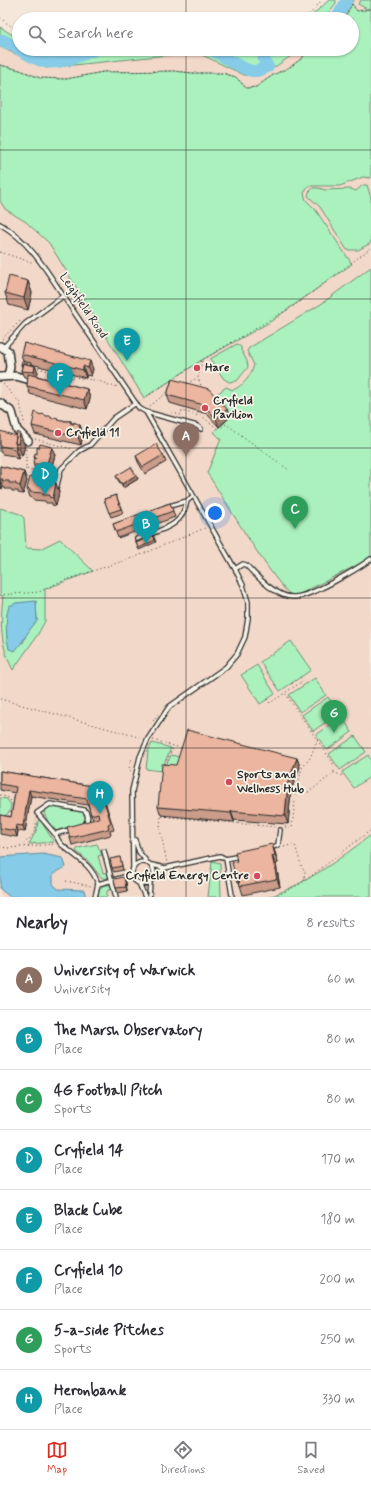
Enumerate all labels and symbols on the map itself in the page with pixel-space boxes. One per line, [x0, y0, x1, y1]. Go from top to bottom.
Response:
street label: Leighfield Road [55, 270, 111, 342]
pin: E [114, 328, 140, 361]
place label: Hare [205, 360, 230, 376]
pin: F [47, 363, 73, 396]
marker: Hare [192, 363, 202, 373]
place label: Cryfield Pavilion [213, 393, 253, 423]
marker: Cryfield Pavilion [200, 403, 210, 413]
pin: A [173, 423, 199, 456]
place label: Cryfield 11 [66, 425, 120, 441]
marker: Cryfield 11 [53, 428, 63, 438]
pin: D [32, 462, 58, 495]
pin: C [282, 496, 308, 529]
your location [205, 503, 225, 523]
pin: B [133, 511, 159, 544]
pin: G [321, 700, 347, 733]
place label: Sports and Wellness Hub [236, 767, 304, 797]
marker: Sports and Wellness Hub [224, 777, 234, 787]
pin: H [87, 781, 113, 814]
place label: Cryfield Energy Centre [125, 868, 250, 885]
marker: Cryfield Energy Centre [252, 871, 262, 881]

